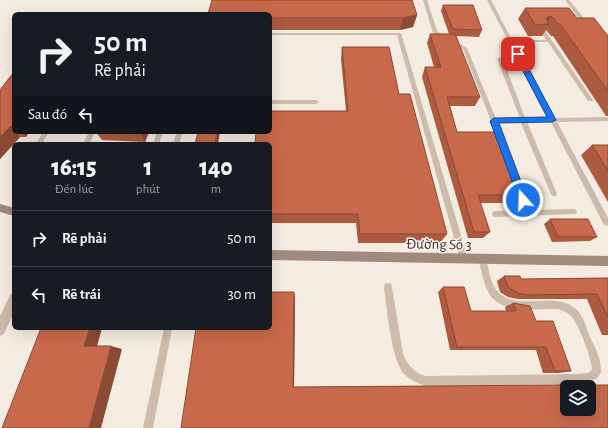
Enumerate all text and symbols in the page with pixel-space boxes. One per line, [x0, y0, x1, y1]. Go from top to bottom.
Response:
icon: right [28, 28, 80, 80]
text: 50 m [94, 29, 148, 57]
pin [501, 37, 535, 71]
icon: arrive [507, 43, 529, 65]
text: Rẽ phải [94, 62, 146, 80]
icon: left [75, 104, 97, 126]
text: Sau đó [28, 107, 67, 122]
text: 16:15 [51, 156, 97, 180]
text: 1 [143, 156, 152, 180]
text: 140 [199, 156, 233, 180]
position arrow [502, 179, 544, 221]
text: Đến lúc [55, 183, 93, 196]
text: phút [136, 183, 160, 196]
text: m [211, 183, 221, 196]
icon: right [28, 228, 50, 250]
text: Rẽ phải [62, 231, 107, 246]
text: 50 m [227, 231, 256, 246]
street label: Đường Số 3 [406, 236, 472, 253]
icon: left [28, 284, 50, 306]
text: Rẽ trái [62, 287, 101, 302]
text: 30 m [227, 287, 256, 302]
map controls [560, 380, 596, 416]
button: layers [560, 380, 596, 416]

